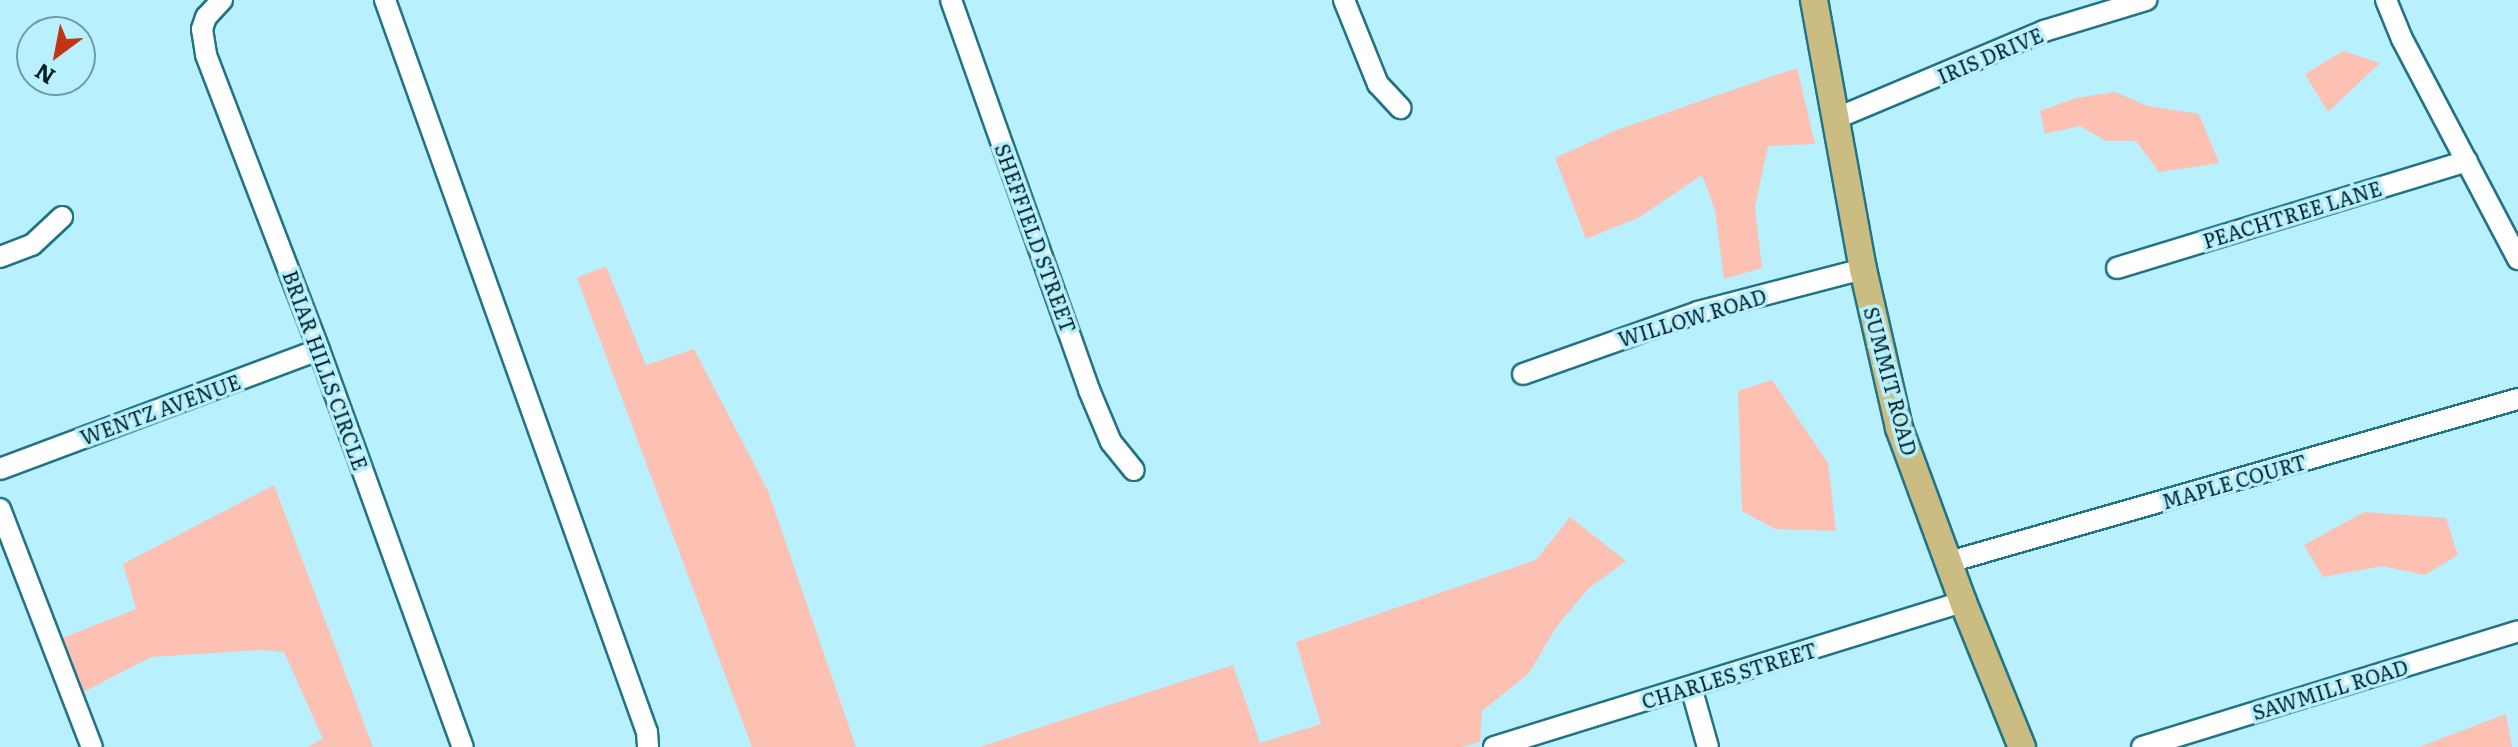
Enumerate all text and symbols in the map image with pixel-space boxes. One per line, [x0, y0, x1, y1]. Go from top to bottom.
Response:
north arrow [16, 16, 96, 96]
street label: IRIS DRIVE [1934, 22, 2046, 88]
text: N [28, 56, 61, 94]
street label: SHEFFIELD STREET [991, 140, 1081, 336]
street label: PEACHTREE LANE [2200, 175, 2384, 253]
street label: BRIAR HILLS CIRCLE [279, 267, 373, 473]
street label: WILLOW ROAD [1615, 283, 1769, 351]
street label: SUMMIT ROAD [1860, 304, 1922, 458]
street label: WENTZ AVENUE [77, 369, 243, 449]
street label: MAPLE COURT [2159, 449, 2309, 513]
street label: CHARLES STREET [1639, 637, 1819, 713]
street label: SAWMILL ROAD [2249, 654, 2411, 724]

